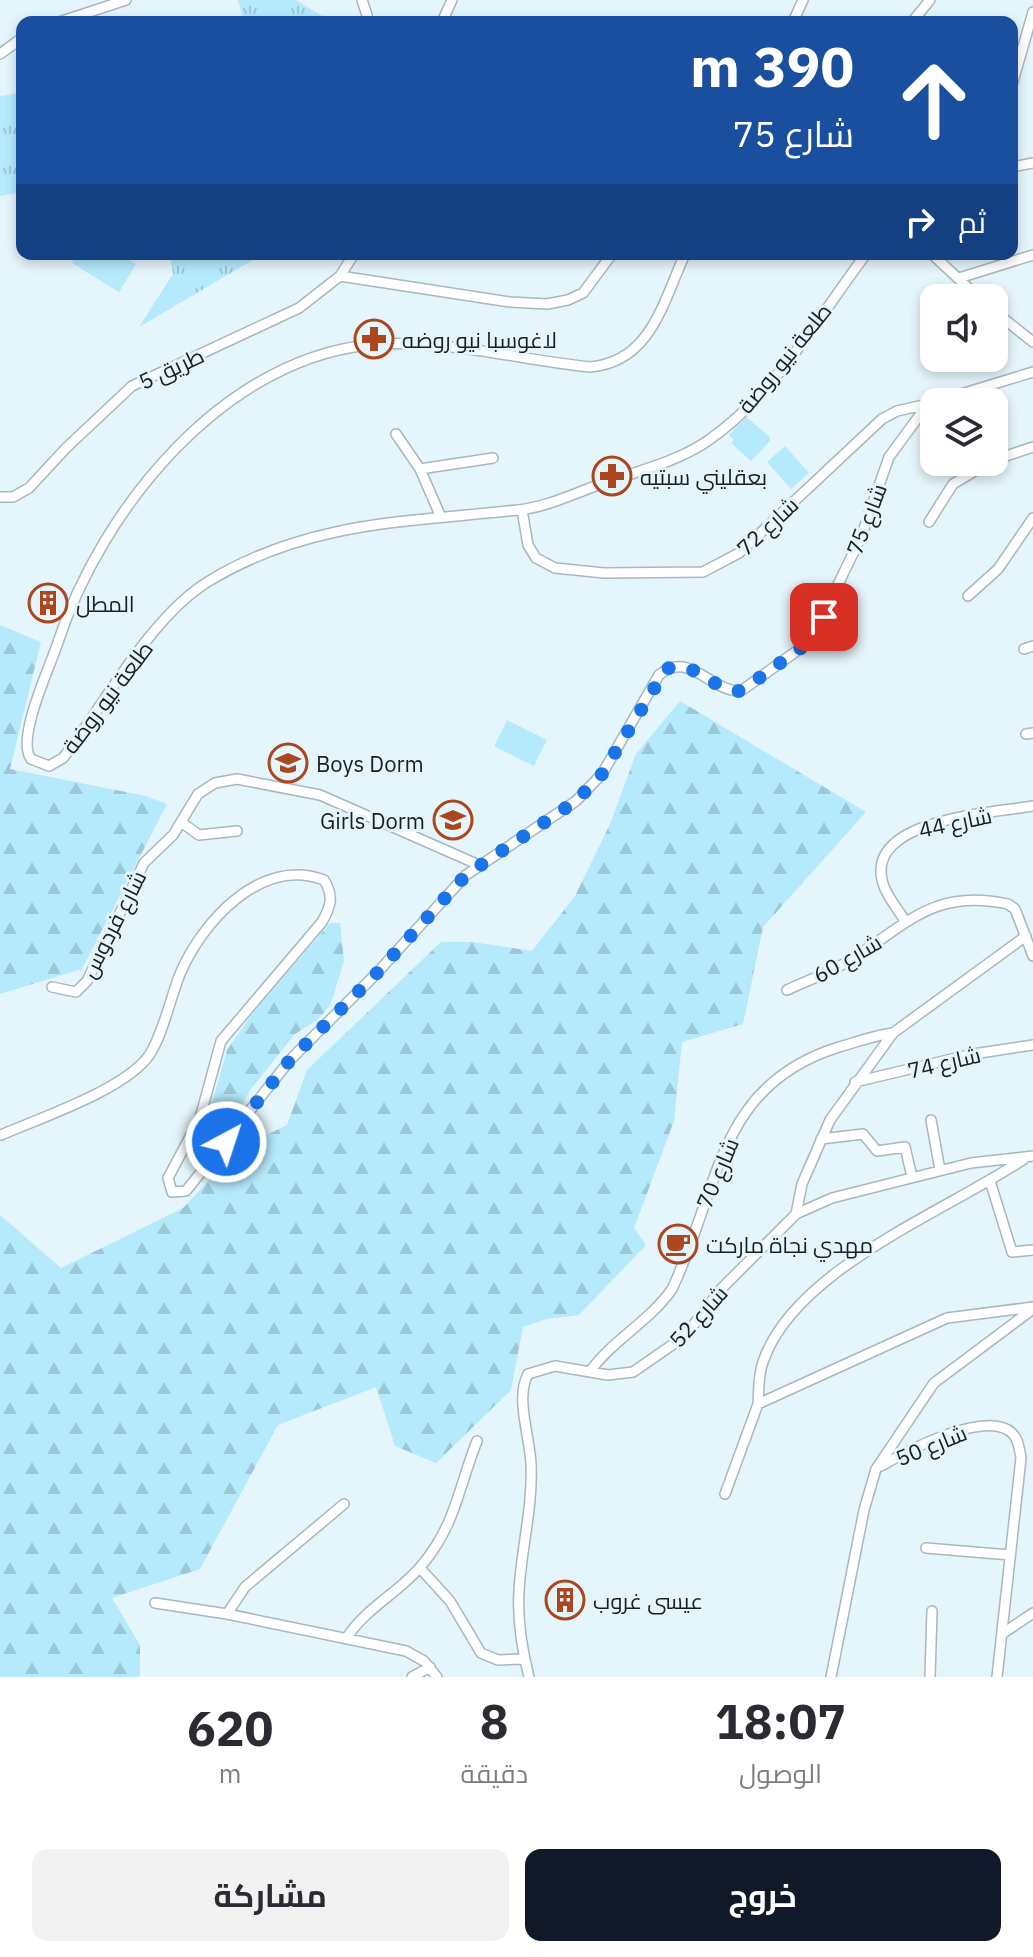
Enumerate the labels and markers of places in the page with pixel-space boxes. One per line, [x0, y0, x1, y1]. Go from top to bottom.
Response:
pharmacy icon: لاغوسبا نيو روضه [353, 318, 395, 360]
place label: لاغوسبا نيو روضه [402, 325, 557, 354]
pharmacy icon: بعقليني سبتيه [591, 455, 633, 497]
place label: بعقليني سبتيه [640, 462, 767, 494]
building icon: المطل [27, 582, 69, 624]
pin [790, 583, 858, 651]
place label: المطل [76, 589, 135, 618]
school or university icon: Boys Dorm [267, 742, 309, 784]
place label: Boys Dorm [316, 749, 424, 778]
school or university icon: Girls Dorm [432, 799, 474, 841]
place label: Girls Dorm [320, 806, 425, 835]
cafe icon: مهدي نجاة ماركت [657, 1223, 699, 1265]
place label: مهدي نجاة ماركت [706, 1230, 873, 1262]
building icon: عيسى غروب [544, 1579, 586, 1621]
place label: عيسى غروب [593, 1586, 703, 1615]

